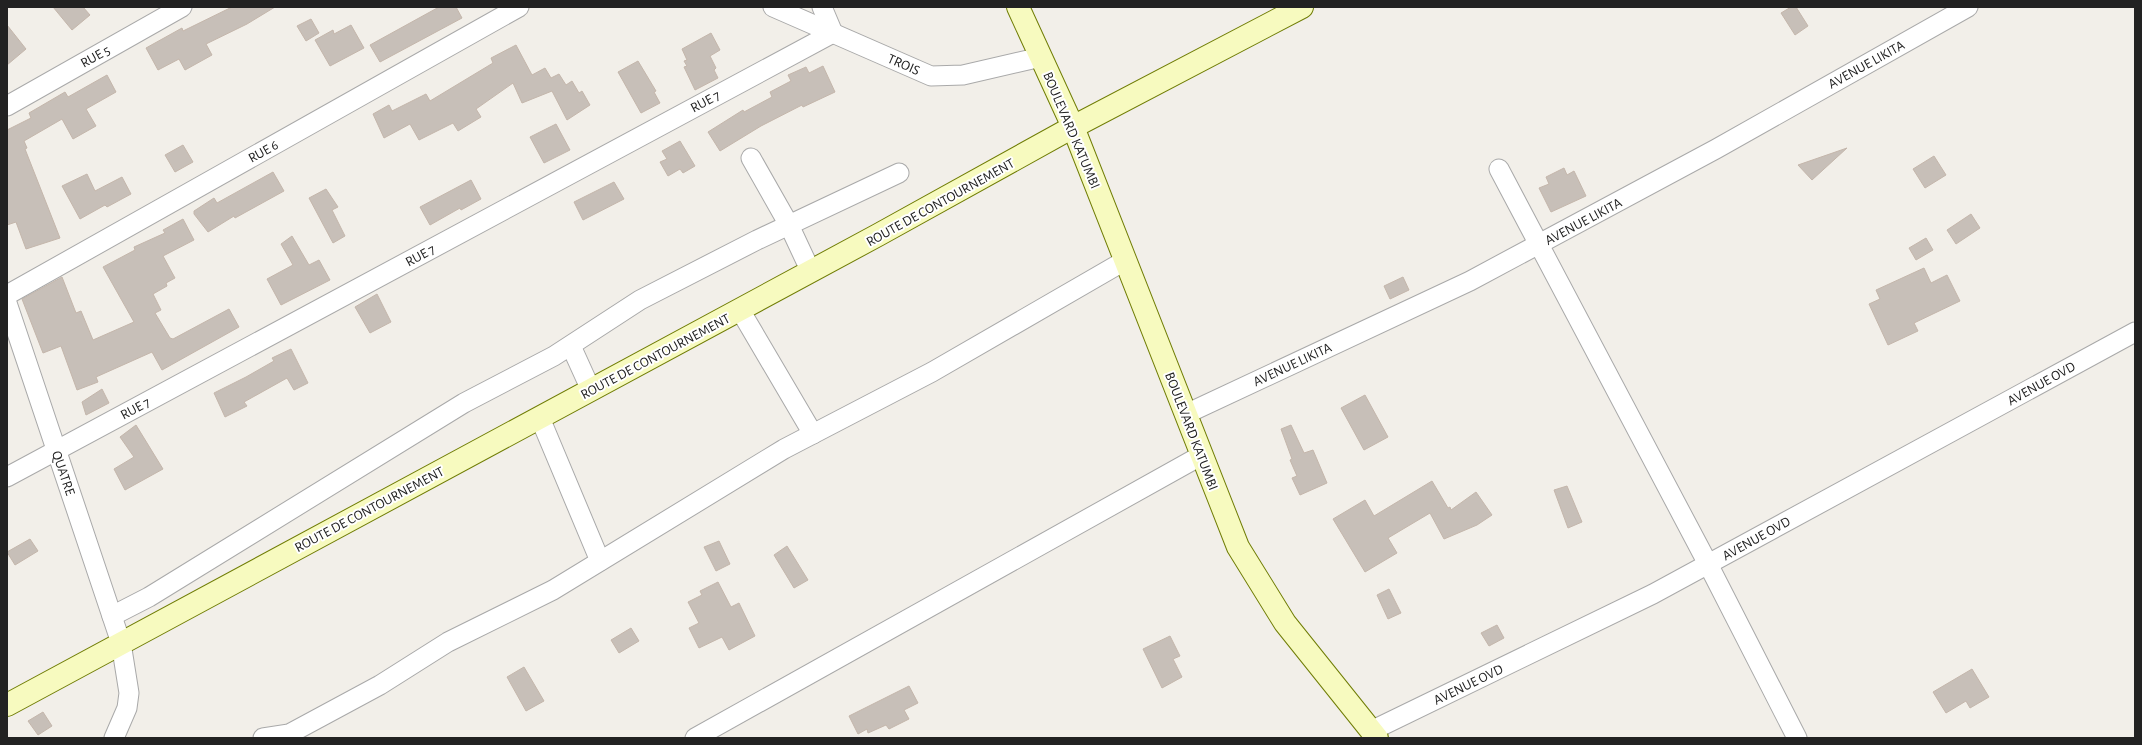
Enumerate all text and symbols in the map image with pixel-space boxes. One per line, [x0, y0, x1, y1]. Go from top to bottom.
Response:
street label: AVENUE LIKITA [1826, 38, 1907, 92]
street label: RUE 5 [78, 43, 113, 71]
street label: TROIS [885, 52, 922, 78]
street label: BOULEVARD KATUMBI [1040, 70, 1102, 191]
street label: RUE 7 [688, 88, 723, 115]
street label: RUE 6 [246, 138, 281, 166]
street label: ROUTE DE CONTOURNEMENT [864, 156, 1017, 249]
street label: AVENUE LIKITA [1543, 196, 1624, 248]
street label: RUE 7 [403, 242, 438, 269]
street label: ROUTE DE CONTOURNEMENT [579, 311, 733, 402]
street label: AVENUE LIKITA [1251, 341, 1334, 389]
street label: AVENUE OVD [2005, 359, 2078, 408]
street label: BOULEVARD KATUMBI [1162, 370, 1220, 492]
street label: RUE 7 [118, 395, 153, 422]
street label: QUATRE [49, 449, 77, 498]
street label: ROUTE DE CONTOURNEMENT [293, 464, 447, 555]
street label: AVENUE OVD [1720, 514, 1793, 563]
street label: AVENUE OVD [1431, 662, 1505, 708]

